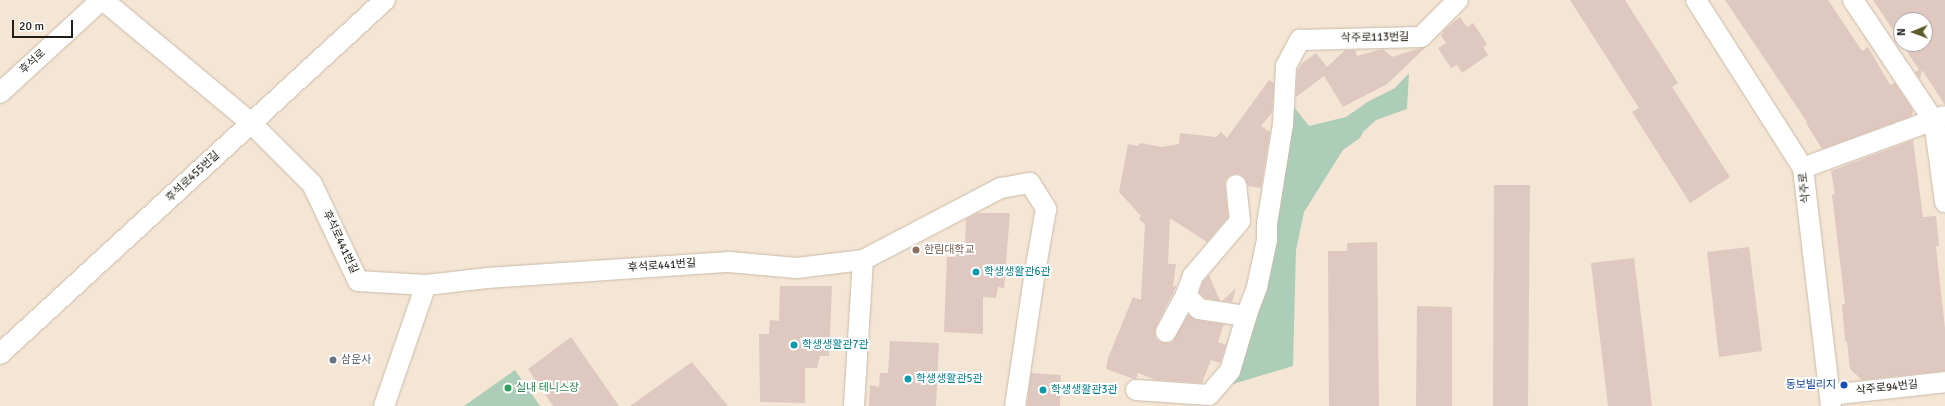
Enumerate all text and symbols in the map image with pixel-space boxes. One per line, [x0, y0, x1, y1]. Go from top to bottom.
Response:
scale bar [14, 12, 75, 38]
north arrow [1893, 12, 1933, 52]
text: 20 m [19, 19, 44, 34]
text: N [1895, 28, 1908, 36]
street label: 삭주로113번길 [1341, 31, 1409, 45]
street label: 후석로 [17, 47, 49, 77]
street label: 후석로455번길 [163, 149, 223, 205]
street label: 삭주로 [1797, 172, 1813, 204]
street label: 후석로441번길 [320, 208, 360, 276]
place label: 한림대학교 [924, 243, 975, 257]
marker: 한림대학교 [911, 245, 921, 255]
street label: 후석로441번길 [627, 257, 697, 275]
place label: 학생생활관6관 [984, 265, 1051, 279]
marker: 학생생활관6관 [971, 267, 981, 277]
place label: 학생생활관7관 [802, 338, 869, 352]
marker: 학생생활관7관 [789, 340, 799, 350]
place label: 삼운사 [341, 353, 371, 367]
marker: 삼운사 [328, 355, 338, 365]
place label: 학생생활관5관 [916, 372, 983, 386]
marker: 학생생활관5관 [903, 374, 913, 384]
place label: 동보빌리지 [1785, 378, 1836, 392]
street label: 삭주로94번길 [1855, 378, 1919, 398]
marker: 동보빌리지 [1839, 380, 1849, 390]
place label: 실내 테니스장 [516, 381, 579, 395]
marker: 실내 테니스장 [503, 383, 513, 393]
place label: 학생생활관3관 [1051, 383, 1118, 397]
marker: 학생생활관3관 [1038, 385, 1048, 395]

